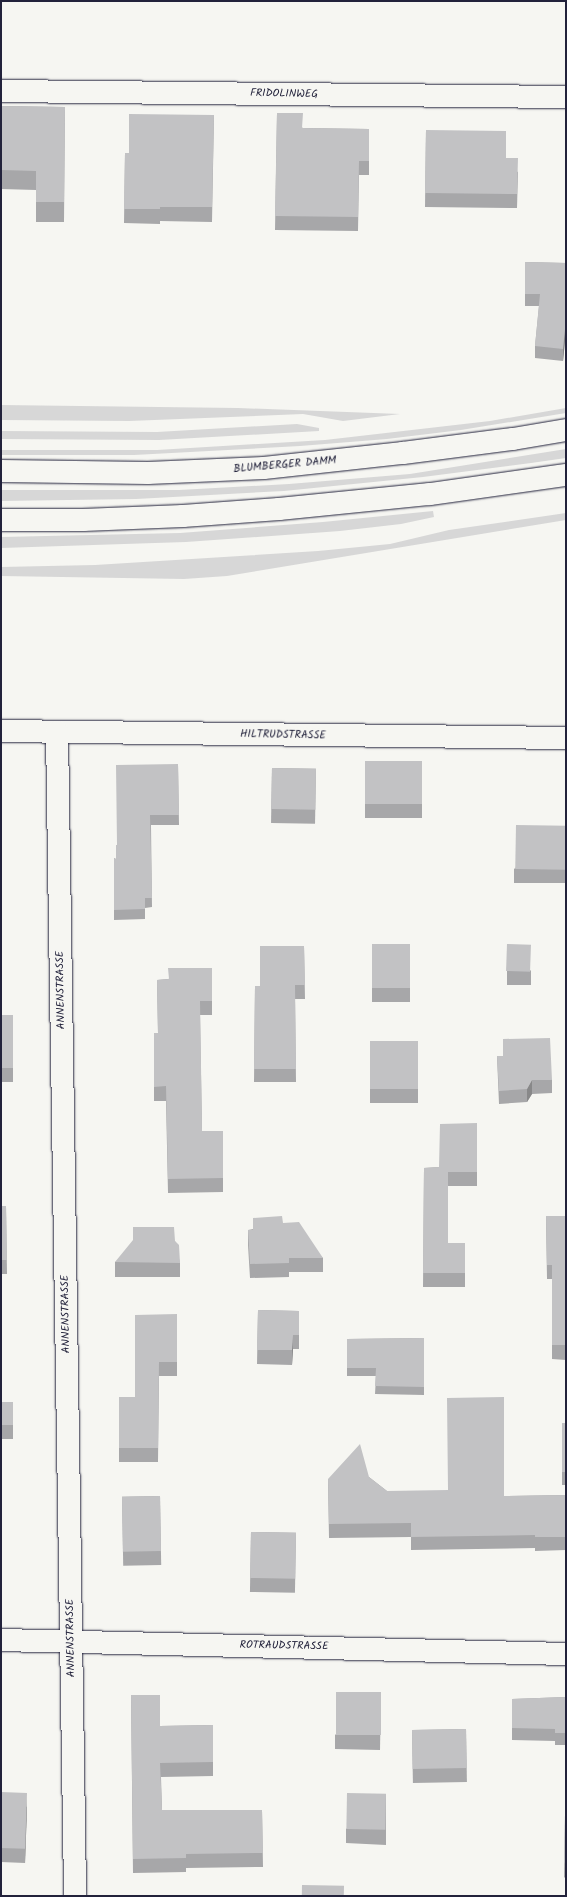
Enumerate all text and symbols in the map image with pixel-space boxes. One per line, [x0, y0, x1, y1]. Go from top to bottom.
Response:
street label: FRIDOLINWEG [250, 87, 318, 101]
street label: BLUMBERGER DAMM [233, 454, 337, 476]
street label: HILTRUDSTRASSE [240, 728, 326, 742]
street label: ANNENSTRASSE [54, 951, 68, 1029]
street label: ANNENSTRASSE [59, 1275, 73, 1353]
street label: ANNENSTRASSE [64, 1599, 78, 1677]
street label: ROTRAUDSTRASSE [239, 1639, 329, 1653]

